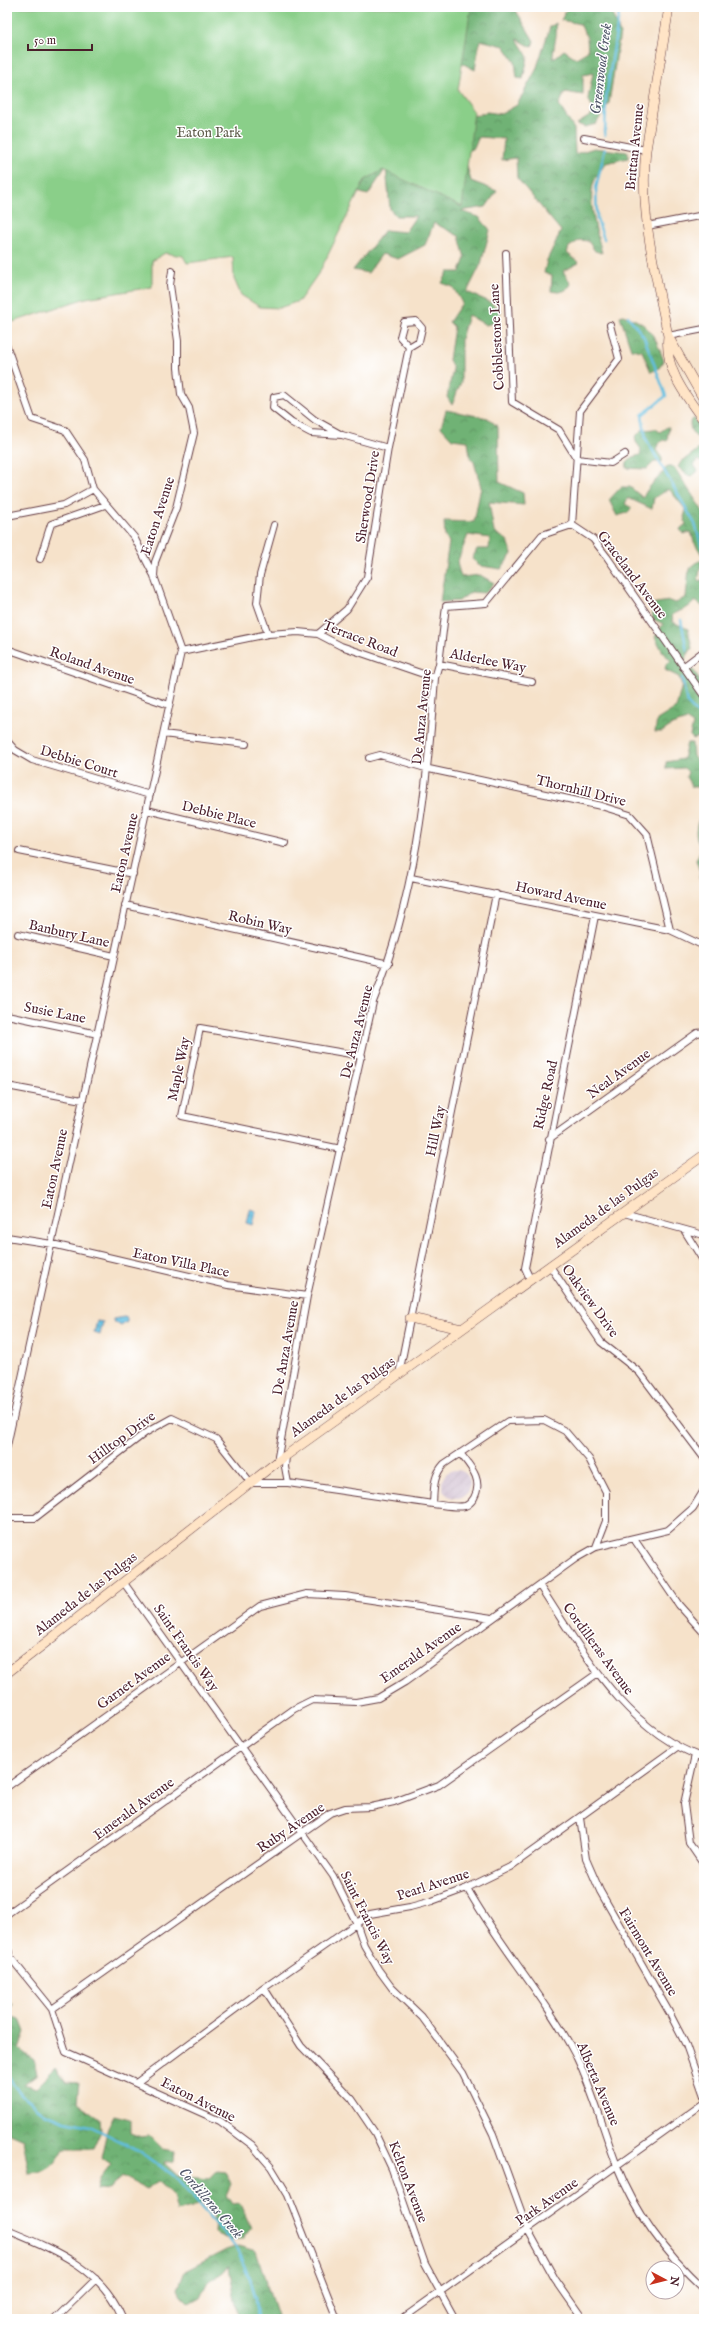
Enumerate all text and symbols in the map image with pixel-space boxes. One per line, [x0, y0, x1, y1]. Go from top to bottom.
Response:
water label: Greenwood Creek [586, 22, 616, 116]
scale bar [28, 26, 92, 52]
text: 50 m [34, 33, 56, 48]
street label: Brittan Avenue [621, 102, 649, 191]
park label: Eaton Park [176, 124, 242, 142]
street label: Cobblestone Lane [485, 283, 509, 391]
street label: Sherwood Drive [352, 449, 384, 545]
street label: Eaton Avenue [137, 474, 179, 557]
street label: Graceland Avenue [593, 527, 671, 623]
street label: Terrace Road [320, 616, 401, 662]
street label: Roland Avenue [47, 643, 137, 689]
street label: Alderlee Way [447, 645, 528, 677]
street label: De Anza Avenue [408, 668, 436, 766]
street label: Debbie Court [38, 742, 120, 782]
street label: Thornhill Drive [534, 771, 629, 811]
street label: Debbie Place [180, 797, 259, 833]
street label: Eaton Avenue [107, 811, 143, 895]
street label: Howard Avenue [514, 878, 609, 915]
street label: Robin Way [226, 907, 294, 939]
street label: Banbury Lane [27, 916, 112, 952]
street label: De Anza Avenue [337, 983, 377, 1081]
street label: Susie Lane [23, 998, 88, 1028]
street label: Maple Way [163, 1035, 195, 1103]
street label: Neal Avenue [584, 1045, 655, 1103]
street label: Ridge Road [530, 1058, 562, 1131]
street label: Hill Way [422, 1104, 450, 1158]
street label: Eaton Avenue [38, 1127, 72, 1211]
street label: Alameda de las Pulgas [549, 1164, 662, 1253]
street label: Eaton Villa Place [131, 1244, 232, 1282]
street label: Oakview Drive [557, 1261, 623, 1342]
street label: De Anza Avenue [269, 1299, 303, 1397]
street label: Alameda de las Pulgas [286, 1353, 399, 1442]
street label: Hilltop Drive [85, 1407, 160, 1469]
street label: Alameda de las Pulgas [30, 1548, 141, 1640]
street label: Cordilleras Avenue [558, 1599, 638, 1699]
street label: Saint Francis Way [149, 1601, 223, 1695]
street label: Emerald Avenue [377, 1618, 466, 1688]
street label: Garnet Avenue [94, 1648, 175, 1714]
street label: Emerald Avenue [90, 1773, 178, 1844]
street label: Ruby Avenue [254, 1798, 329, 1857]
street label: Pearl Avenue [394, 1865, 472, 1905]
street label: Saint Francis Way [336, 1868, 398, 1968]
street label: Fairmont Avenue [615, 1905, 682, 2000]
street label: Alberta Avenue [572, 2039, 624, 2129]
street label: Eaton Avenue [158, 2074, 239, 2127]
street label: Kelton Avenue [384, 2139, 432, 2226]
water label: Cordilleras Creek [175, 2163, 247, 2243]
street label: Park Avenue [512, 2174, 582, 2230]
north arrow [645, 2260, 685, 2300]
text: N [666, 2275, 682, 2287]

